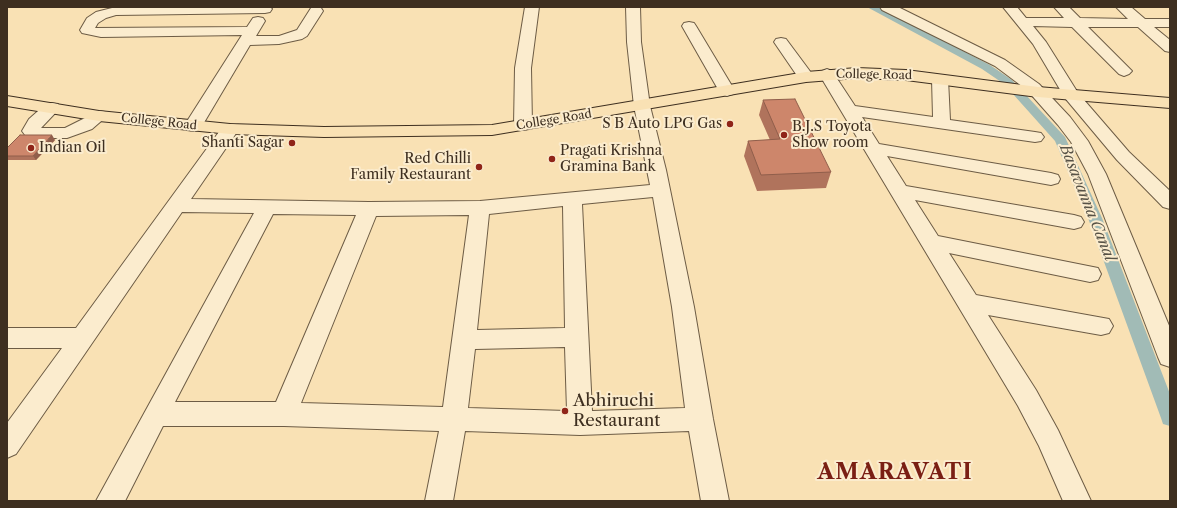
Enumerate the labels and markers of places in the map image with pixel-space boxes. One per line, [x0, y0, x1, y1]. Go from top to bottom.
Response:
place label: S B Auto LPG Gas [602, 116, 722, 132]
marker: S B Auto LPG Gas [725, 119, 735, 129]
place label: B.J.S Toyota Show room [792, 119, 872, 152]
marker: B.J.S Toyota Show room [779, 130, 789, 140]
place label: Shanti Sagar [201, 135, 284, 151]
marker: Shanti Sagar [287, 138, 297, 148]
place label: Indian Oil [39, 140, 106, 156]
marker: Indian Oil [26, 143, 36, 153]
place label: Pragati Krishna Gramina Bank [560, 143, 662, 176]
place label: Red Chilli Family Restaurant [350, 151, 471, 184]
marker: Pragati Krishna Gramina Bank [547, 154, 557, 164]
marker: Red Chilli Family Restaurant [474, 162, 484, 172]
place label: Abhiruchi Restaurant [573, 391, 660, 431]
marker: Abhiruchi Restaurant [560, 406, 570, 416]

